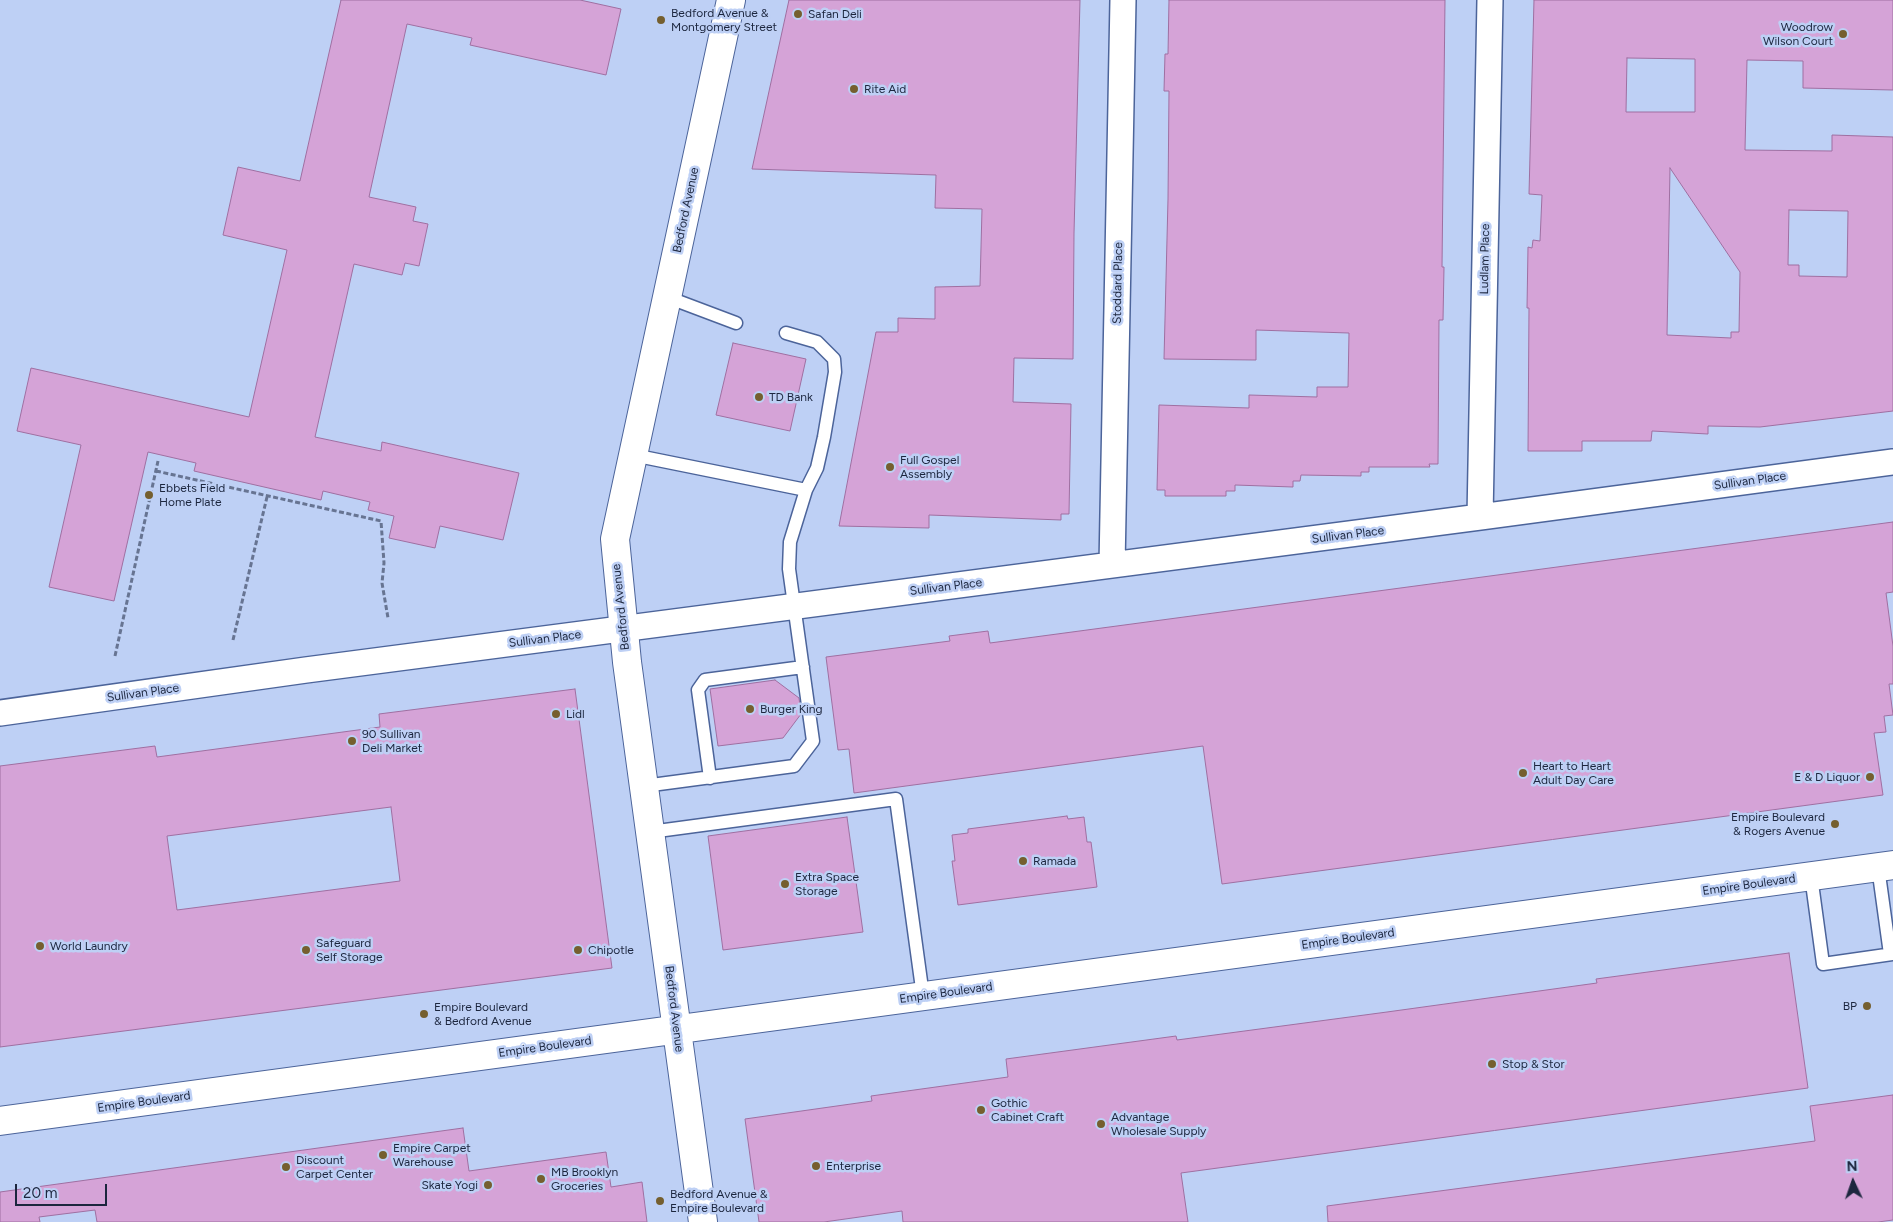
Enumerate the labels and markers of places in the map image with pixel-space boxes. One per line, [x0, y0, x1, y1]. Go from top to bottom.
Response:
place label: Bedford Avenue & Montgomery Street [671, 6, 777, 34]
place label: Safan Deli [808, 7, 862, 21]
marker: Safan Deli [792, 8, 804, 20]
marker: Bedford Avenue & Montgomery Street [655, 14, 667, 26]
place label: Woodrow Wilson Court [1763, 20, 1833, 48]
marker: Woodrow Wilson Court [1837, 28, 1849, 40]
place label: Rite Aid [864, 82, 906, 96]
marker: Rite Aid [848, 83, 860, 95]
place label: TD Bank [769, 390, 813, 404]
marker: TD Bank [753, 391, 765, 403]
place label: Full Gospel Assembly [900, 453, 959, 481]
marker: Full Gospel Assembly [884, 461, 896, 473]
place label: Ebbets Field Home Plate [159, 481, 225, 509]
marker: Ebbets Field Home Plate [143, 489, 155, 501]
place label: Burger King [760, 702, 823, 716]
marker: Burger King [744, 703, 756, 715]
place label: Lidl [566, 707, 585, 721]
marker: Lidl [550, 708, 562, 720]
place label: 90 Sullivan Deli Market [362, 727, 422, 755]
marker: 90 Sullivan Deli Market [346, 735, 358, 747]
place label: Heart to Heart Adult Day Care [1533, 759, 1614, 787]
marker: Heart to Heart Adult Day Care [1517, 767, 1529, 779]
place label: E & D Liquor [1794, 770, 1860, 784]
marker: E & D Liquor [1864, 771, 1876, 783]
place label: Empire Boulevard & Rogers Avenue [1731, 810, 1825, 838]
marker: Empire Boulevard & Rogers Avenue [1829, 818, 1841, 830]
place label: Ramada [1033, 854, 1076, 868]
marker: Ramada [1017, 855, 1029, 867]
place label: Extra Space Storage [795, 870, 859, 898]
marker: Extra Space Storage [779, 878, 791, 890]
place label: Safeguard Self Storage [316, 936, 383, 964]
place label: World Laundry [50, 939, 128, 953]
marker: World Laundry [34, 940, 46, 952]
place label: Chipotle [588, 943, 634, 957]
marker: Safeguard Self Storage [300, 944, 312, 956]
marker: Chipotle [572, 944, 584, 956]
place label: BP [1843, 999, 1857, 1013]
place label: Empire Boulevard & Bedford Avenue [434, 1000, 532, 1028]
marker: BP [1861, 1000, 1873, 1012]
marker: Empire Boulevard & Bedford Avenue [418, 1008, 430, 1020]
place label: Stop & Stor [1502, 1057, 1564, 1071]
marker: Stop & Stor [1486, 1058, 1498, 1070]
place label: Gothic Cabinet Craft [991, 1096, 1064, 1124]
marker: Gothic Cabinet Craft [975, 1104, 987, 1116]
place label: Advantage Wholesale Supply [1111, 1110, 1206, 1138]
marker: Advantage Wholesale Supply [1095, 1118, 1107, 1130]
place label: Empire Carpet Warehouse [393, 1141, 471, 1169]
marker: Empire Carpet Warehouse [377, 1149, 389, 1161]
place label: Discount Carpet Center [296, 1153, 373, 1181]
place label: Enterprise [826, 1159, 881, 1173]
marker: Enterprise [810, 1160, 822, 1172]
marker: Discount Carpet Center [280, 1161, 292, 1173]
place label: MB Brooklyn Groceries [551, 1165, 618, 1193]
marker: MB Brooklyn Groceries [535, 1173, 547, 1185]
place label: Skate Yogi [421, 1178, 478, 1192]
marker: Skate Yogi [482, 1179, 494, 1191]
place label: Bedford Avenue & Empire Boulevard [670, 1187, 768, 1215]
marker: Bedford Avenue & Empire Boulevard [654, 1195, 666, 1207]

